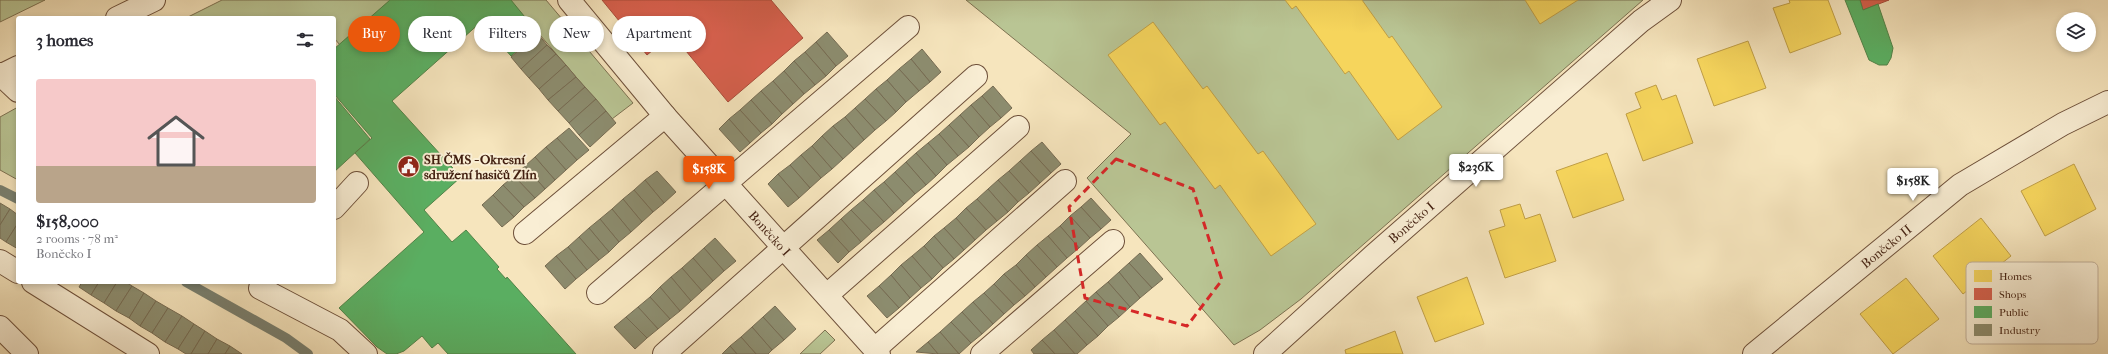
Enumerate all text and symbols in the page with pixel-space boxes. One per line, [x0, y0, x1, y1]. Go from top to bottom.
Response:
map controls [2056, 12, 2096, 52]
button: layers [2056, 12, 2096, 52]
chip: Buy [348, 16, 400, 52]
chip: Rent [408, 16, 466, 52]
chip: Filters [474, 16, 541, 52]
chip: New [549, 16, 604, 52]
chip: Apartment [612, 16, 706, 52]
icon: filters [294, 29, 316, 51]
text: 3 homes [36, 30, 93, 50]
icon: home [140, 105, 212, 177]
place label: SH ČMS - Okresní sdružení hasičů Zlín [424, 152, 537, 182]
public building icon: SH ČMS - Okresní sdružení hasičů Zlín [396, 153, 422, 179]
pin: $236K [1448, 154, 1504, 188]
pin: $158K [681, 156, 737, 190]
text: $236K [1458, 159, 1494, 174]
text: $158K [692, 161, 726, 176]
pin: $158K [1885, 168, 1941, 202]
text: $158K [1896, 173, 1930, 188]
street label: Boněcko I [1385, 199, 1437, 246]
street label: Boněcko I [745, 208, 794, 259]
text: $158,000 [36, 211, 99, 231]
street label: Boněcko II [1858, 221, 1915, 271]
text: 2 rooms · 78 m² [36, 231, 118, 246]
text: Boněcko I [36, 246, 92, 261]
legend [1966, 262, 2098, 344]
text: Homes [1999, 270, 2032, 283]
text: Shops [1999, 288, 2026, 301]
text: Public [1999, 306, 2029, 319]
text: Industry [1999, 324, 2041, 337]

